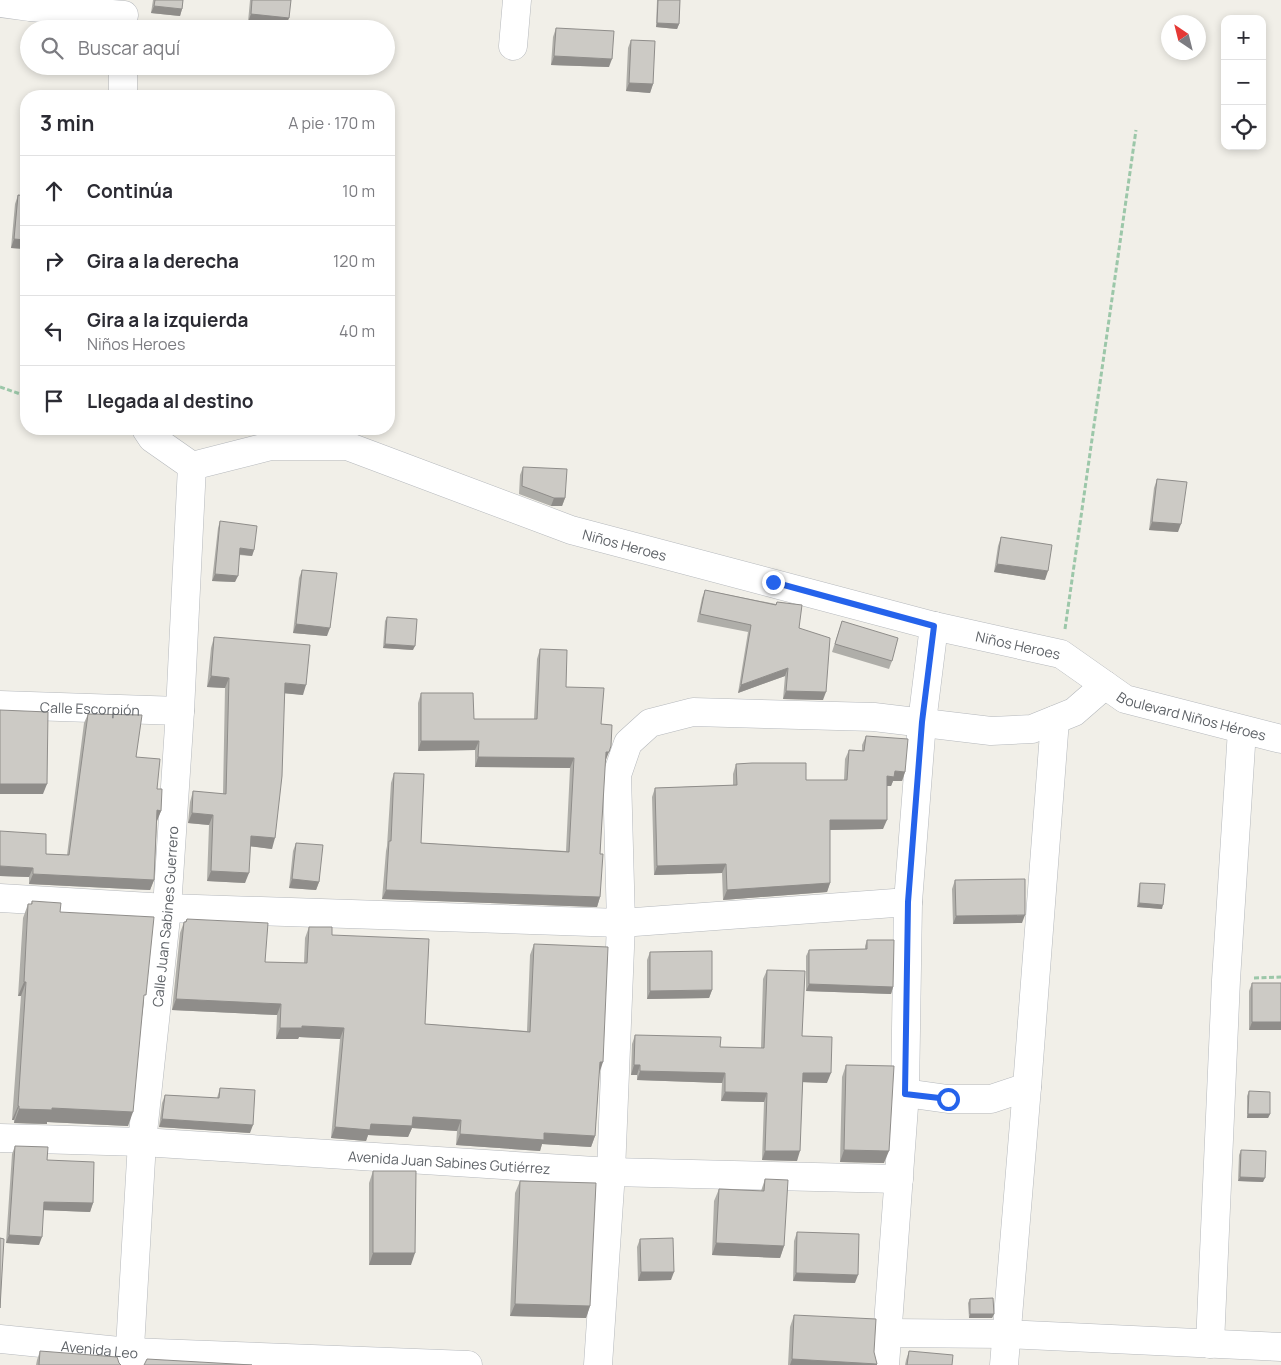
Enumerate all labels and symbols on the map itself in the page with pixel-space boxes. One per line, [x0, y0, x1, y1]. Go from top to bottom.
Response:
north arrow [1161, 15, 1206, 60]
street label: Niños Heroes [581, 524, 669, 564]
route end [762, 571, 785, 594]
street label: Niños Heroes [974, 626, 1062, 663]
street label: Boulevard Niños Héroes [1113, 687, 1268, 744]
street label: Calle Escorpión [40, 697, 140, 719]
street label: Calle Juan Sabines Guerrero [147, 825, 182, 1008]
route start [937, 1088, 960, 1111]
street label: Avenida Juan Sabines Gutiérrez [347, 1146, 551, 1178]
street label: Avenida Leo [60, 1336, 138, 1362]

